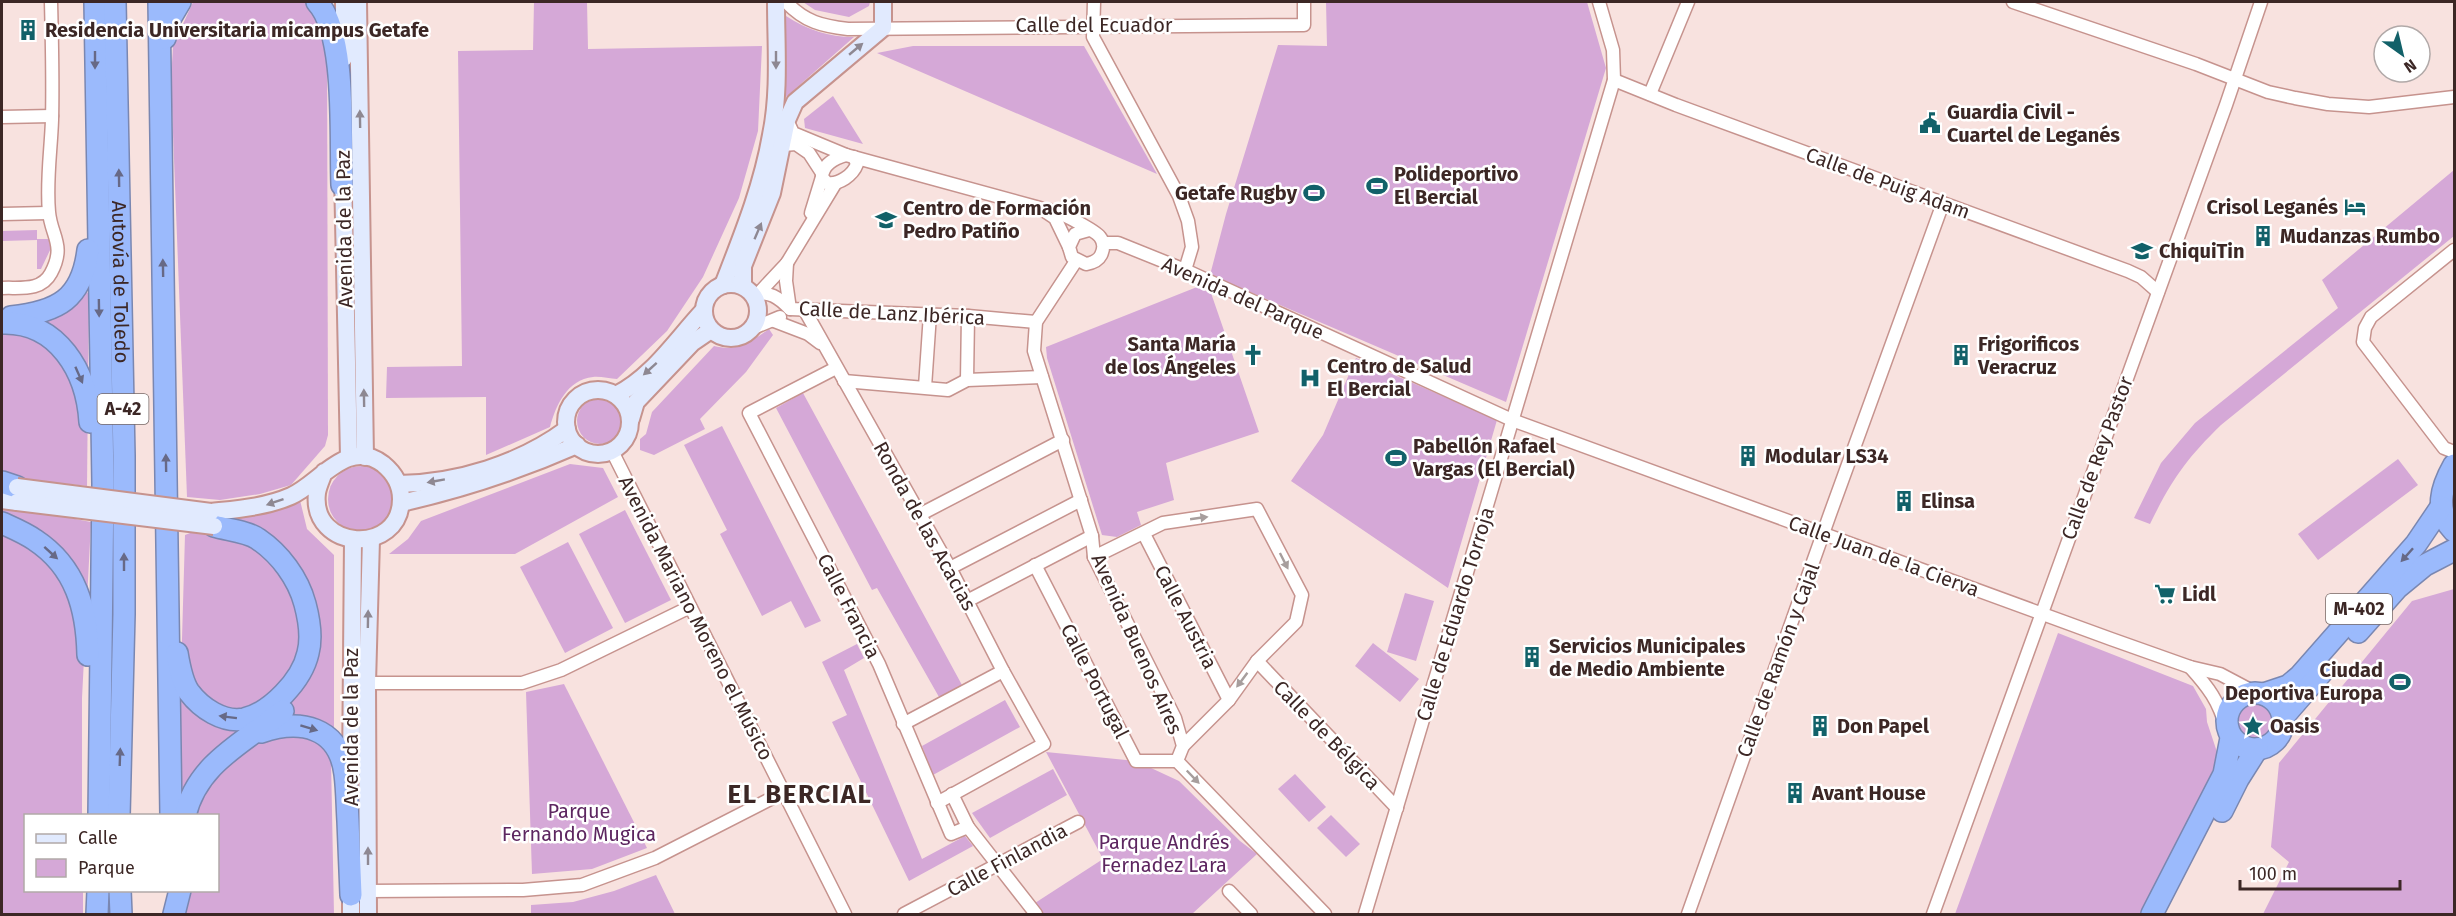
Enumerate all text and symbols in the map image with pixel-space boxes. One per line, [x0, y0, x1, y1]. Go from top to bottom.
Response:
street label: Calle del Ecuador [1015, 13, 1173, 37]
building icon: Residencia Universitaria micampus Getafe [16, 18, 40, 42]
place label: Residencia Universitaria micampus Getafe [45, 18, 429, 42]
north arrow [2372, 24, 2432, 84]
one-way arrow [849, 44, 864, 56]
one-way arrow [90, 50, 100, 69]
one-way arrow [771, 50, 781, 69]
text: N [2400, 55, 2420, 77]
place label: Guardia Civil - Cuartel de Leganés [1947, 100, 2120, 147]
one-way arrow [355, 110, 365, 129]
public building icon: Guardia Civil - Cuartel de Leganés [1918, 111, 1942, 135]
street label: Calle de Puig Adam [1803, 142, 1973, 224]
street label: Avenida de la Paz [331, 150, 357, 308]
place label: Polideportivo El Bercial [1394, 162, 1519, 209]
one-way arrow [114, 169, 123, 188]
sports icon: Polideportivo El Bercial [1365, 174, 1389, 198]
place label: Getafe Rugby [1175, 181, 1298, 205]
sports icon: Getafe Rugby [1302, 181, 1326, 205]
place label: Crisol Leganés [2207, 195, 2338, 219]
hotel icon: Crisol Leganés [2343, 195, 2367, 219]
place label: Centro de Formación Pedro Patiño [903, 196, 1091, 243]
street label: Autovía de Toledo [107, 200, 134, 364]
school or university icon: Centro de Formación Pedro Patiño [874, 208, 898, 232]
one-way arrow [753, 221, 763, 239]
building icon: Mudanzas Rumbo [2251, 224, 2275, 248]
place label: Mudanzas Rumbo [2280, 224, 2440, 248]
school or university icon: ChiquiTin [2130, 239, 2154, 263]
place label: ChiquiTin [2159, 239, 2245, 263]
street label: Avenida del Parque [1158, 252, 1328, 344]
one-way arrow [158, 258, 168, 277]
street label: Calle de Lanz Ibérica [798, 296, 986, 330]
one-way arrow [94, 298, 104, 317]
place label: Santa María de los Ángeles [1105, 332, 1236, 379]
place label: Frigorificos Veracruz [1977, 332, 2079, 379]
church icon: Santa María de los Ángeles [1241, 343, 1265, 367]
building icon: Frigorificos Veracruz [1949, 343, 1973, 367]
place label: Centro de Salud El Bercial [1327, 354, 1472, 401]
one-way arrow [643, 362, 658, 375]
hospital icon: Centro de Salud El Bercial [1298, 366, 1322, 390]
one-way arrow [74, 367, 84, 385]
street label: Calle de Rey Pastor [2056, 373, 2138, 543]
one-way arrow [359, 389, 369, 408]
road number: A-42 [98, 394, 148, 424]
place label: Pabellón Rafael Vargas (El Bercial) [1412, 434, 1575, 481]
street label: Ronda de las Acacias [869, 437, 981, 615]
building icon: Modular LS34 [1736, 444, 1760, 468]
place label: Modular LS34 [1765, 444, 1889, 468]
sports icon: Pabellón Rafael Vargas (El Bercial) [1384, 446, 1408, 470]
one-way arrow [161, 453, 171, 472]
street label: Avenida Mariano Moreno el Músico [614, 472, 778, 764]
one-way arrow [426, 477, 445, 486]
building icon: Elinsa [1892, 489, 1916, 513]
place label: Elinsa [1921, 489, 1975, 513]
one-way arrow [266, 497, 284, 507]
street label: Calle de Eduardo Torroja [1411, 504, 1499, 724]
street label: Calle Juan de la Cierva [1785, 510, 1983, 602]
one-way arrow [1190, 513, 1209, 522]
one-way arrow [43, 546, 58, 560]
one-way arrow [2401, 547, 2414, 562]
street label: Calle Francia [812, 550, 886, 662]
street label: Avenida Buenos Aires [1086, 550, 1188, 738]
one-way arrow [119, 553, 129, 572]
one-way arrow [1279, 553, 1289, 570]
street label: Calle de Ramón y Cajal [1732, 559, 1824, 761]
street label: Calle Austria [1150, 561, 1222, 673]
supermarket icon: Lidl [2153, 582, 2177, 606]
place label: Lidl [2182, 582, 2216, 606]
road number: M-402 [2326, 594, 2392, 624]
one-way arrow [363, 610, 373, 629]
street label: Calle Portugal [1056, 620, 1134, 742]
place label: Servicios Municipales de Medio Ambiente [1549, 634, 1746, 681]
building icon: Servicios Municipales de Medio Ambiente [1520, 645, 1544, 669]
street label: Avenida de la Paz [339, 648, 363, 806]
place label: Ciudad Deportiva Europa [2225, 658, 2383, 705]
sports icon: Ciudad Deportiva Europa [2388, 670, 2412, 694]
one-way arrow [1237, 673, 1249, 688]
street label: Calle de Bélgica [1269, 675, 1385, 795]
one-way arrow [219, 712, 238, 722]
building icon: Don Papel [1808, 714, 1832, 738]
place label: Don Papel [1837, 714, 1929, 738]
place icon: Oasis [2241, 714, 2265, 738]
place label: Oasis [2270, 714, 2320, 738]
one-way arrow [300, 724, 318, 733]
one-way arrow [115, 748, 124, 767]
one-way arrow [1186, 770, 1200, 785]
district label: EL BERCIAL [728, 779, 872, 810]
building icon: Avant House [1783, 781, 1807, 805]
place label: Avant House [1811, 781, 1926, 805]
park label: Parque Fernando Mugica [502, 799, 656, 846]
legend [24, 814, 219, 892]
street label: Calle Finlandia [943, 818, 1071, 902]
text: Calle [78, 827, 118, 849]
park label: Parque Andrés Fernadez Lara [1099, 830, 1229, 877]
one-way arrow [363, 847, 373, 866]
scale bar [2240, 853, 2400, 891]
text: Parque [78, 857, 135, 879]
text: 100 m [2249, 863, 2297, 885]

